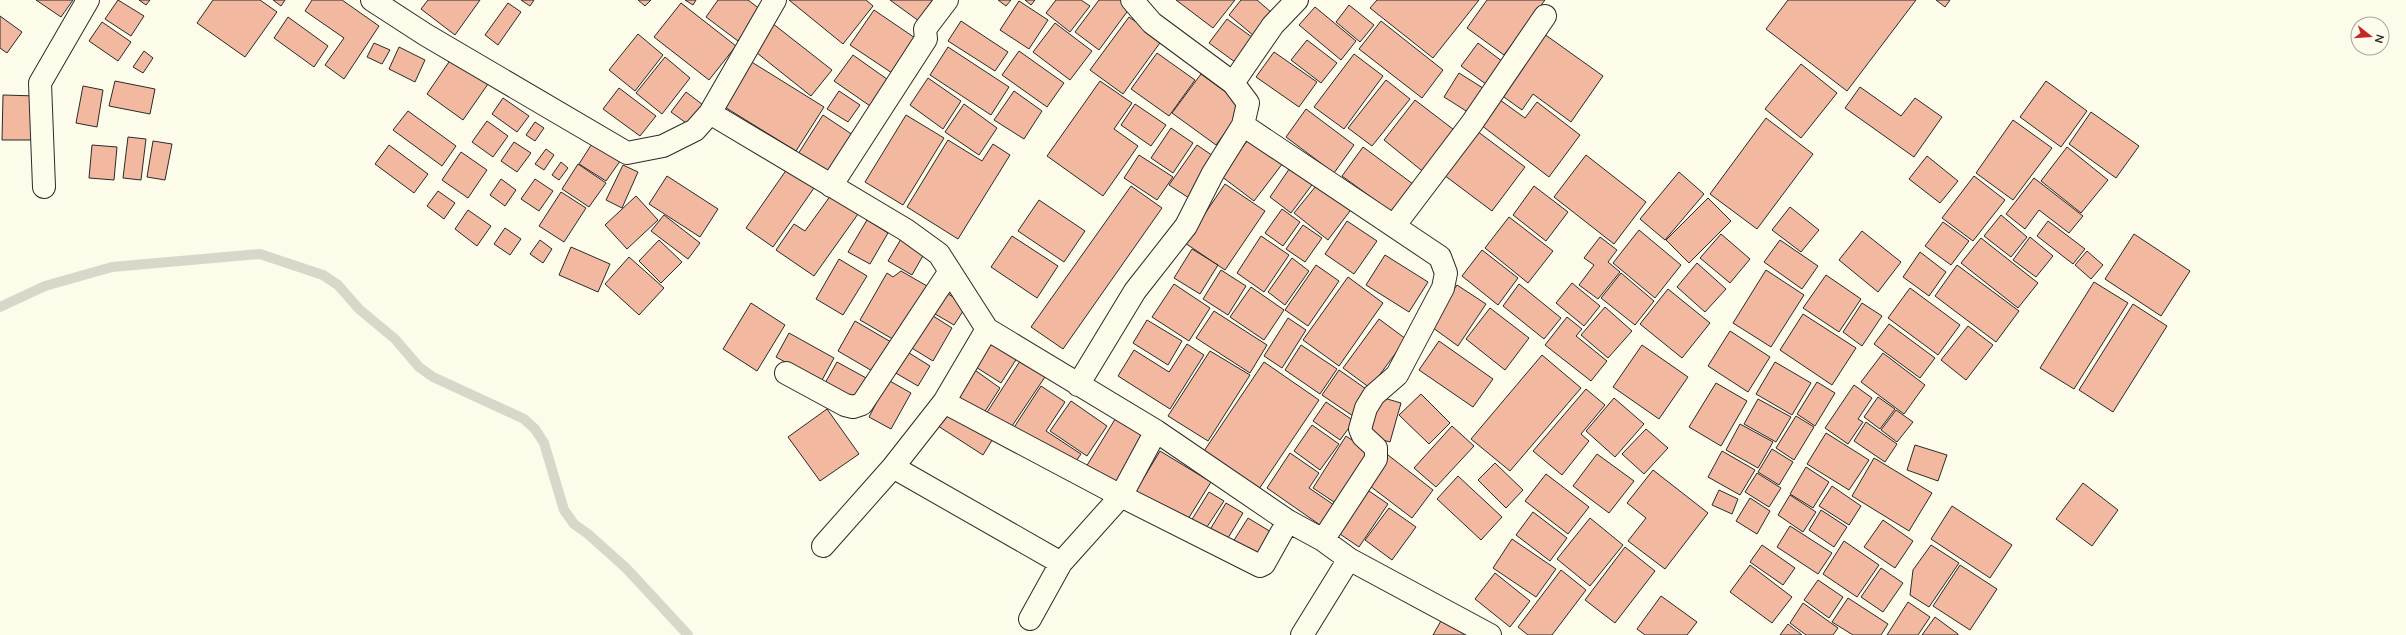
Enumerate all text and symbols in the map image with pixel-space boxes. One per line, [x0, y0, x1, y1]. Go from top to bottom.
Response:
north arrow [2350, 16, 2390, 56]
text: N [2372, 33, 2387, 45]

